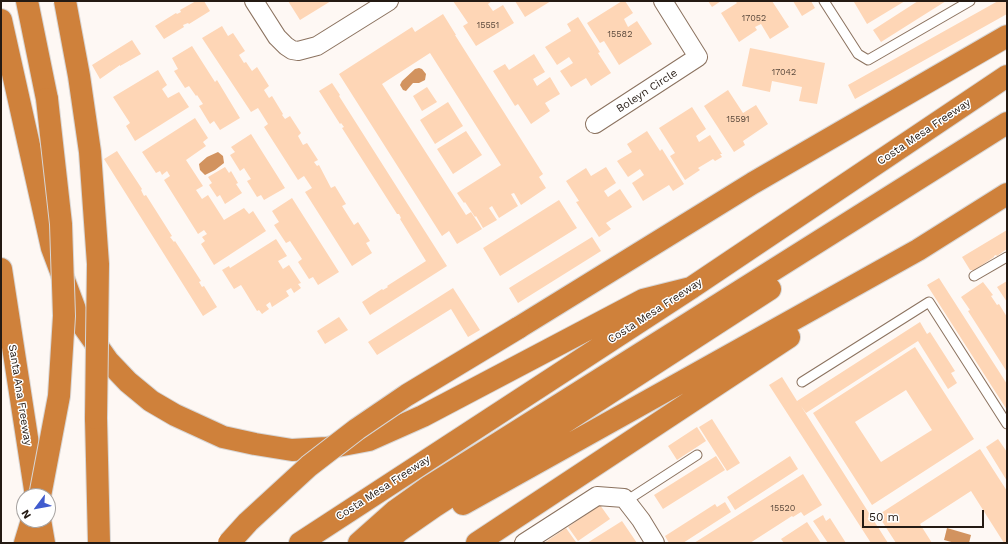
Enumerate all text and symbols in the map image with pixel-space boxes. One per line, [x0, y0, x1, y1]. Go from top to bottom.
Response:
house number: 17052 [742, 13, 766, 23]
house number: 15551 [477, 20, 499, 30]
house number: 15582 [608, 29, 632, 39]
street label: Boleyn Circle [614, 66, 680, 116]
house number: 17042 [772, 67, 796, 77]
street label: Costa Mesa Freeway [875, 96, 973, 168]
house number: 15591 [726, 114, 750, 124]
street label: Costa Mesa Freeway [605, 276, 705, 346]
street label: Santa Ana Freeway [5, 343, 35, 447]
street label: Costa Mesa Freeway [333, 453, 433, 523]
north arrow [16, 488, 56, 528]
scale bar [864, 502, 986, 528]
house number: 15520 [771, 503, 795, 513]
text: N [19, 507, 34, 521]
text: 50 m [869, 510, 899, 524]

